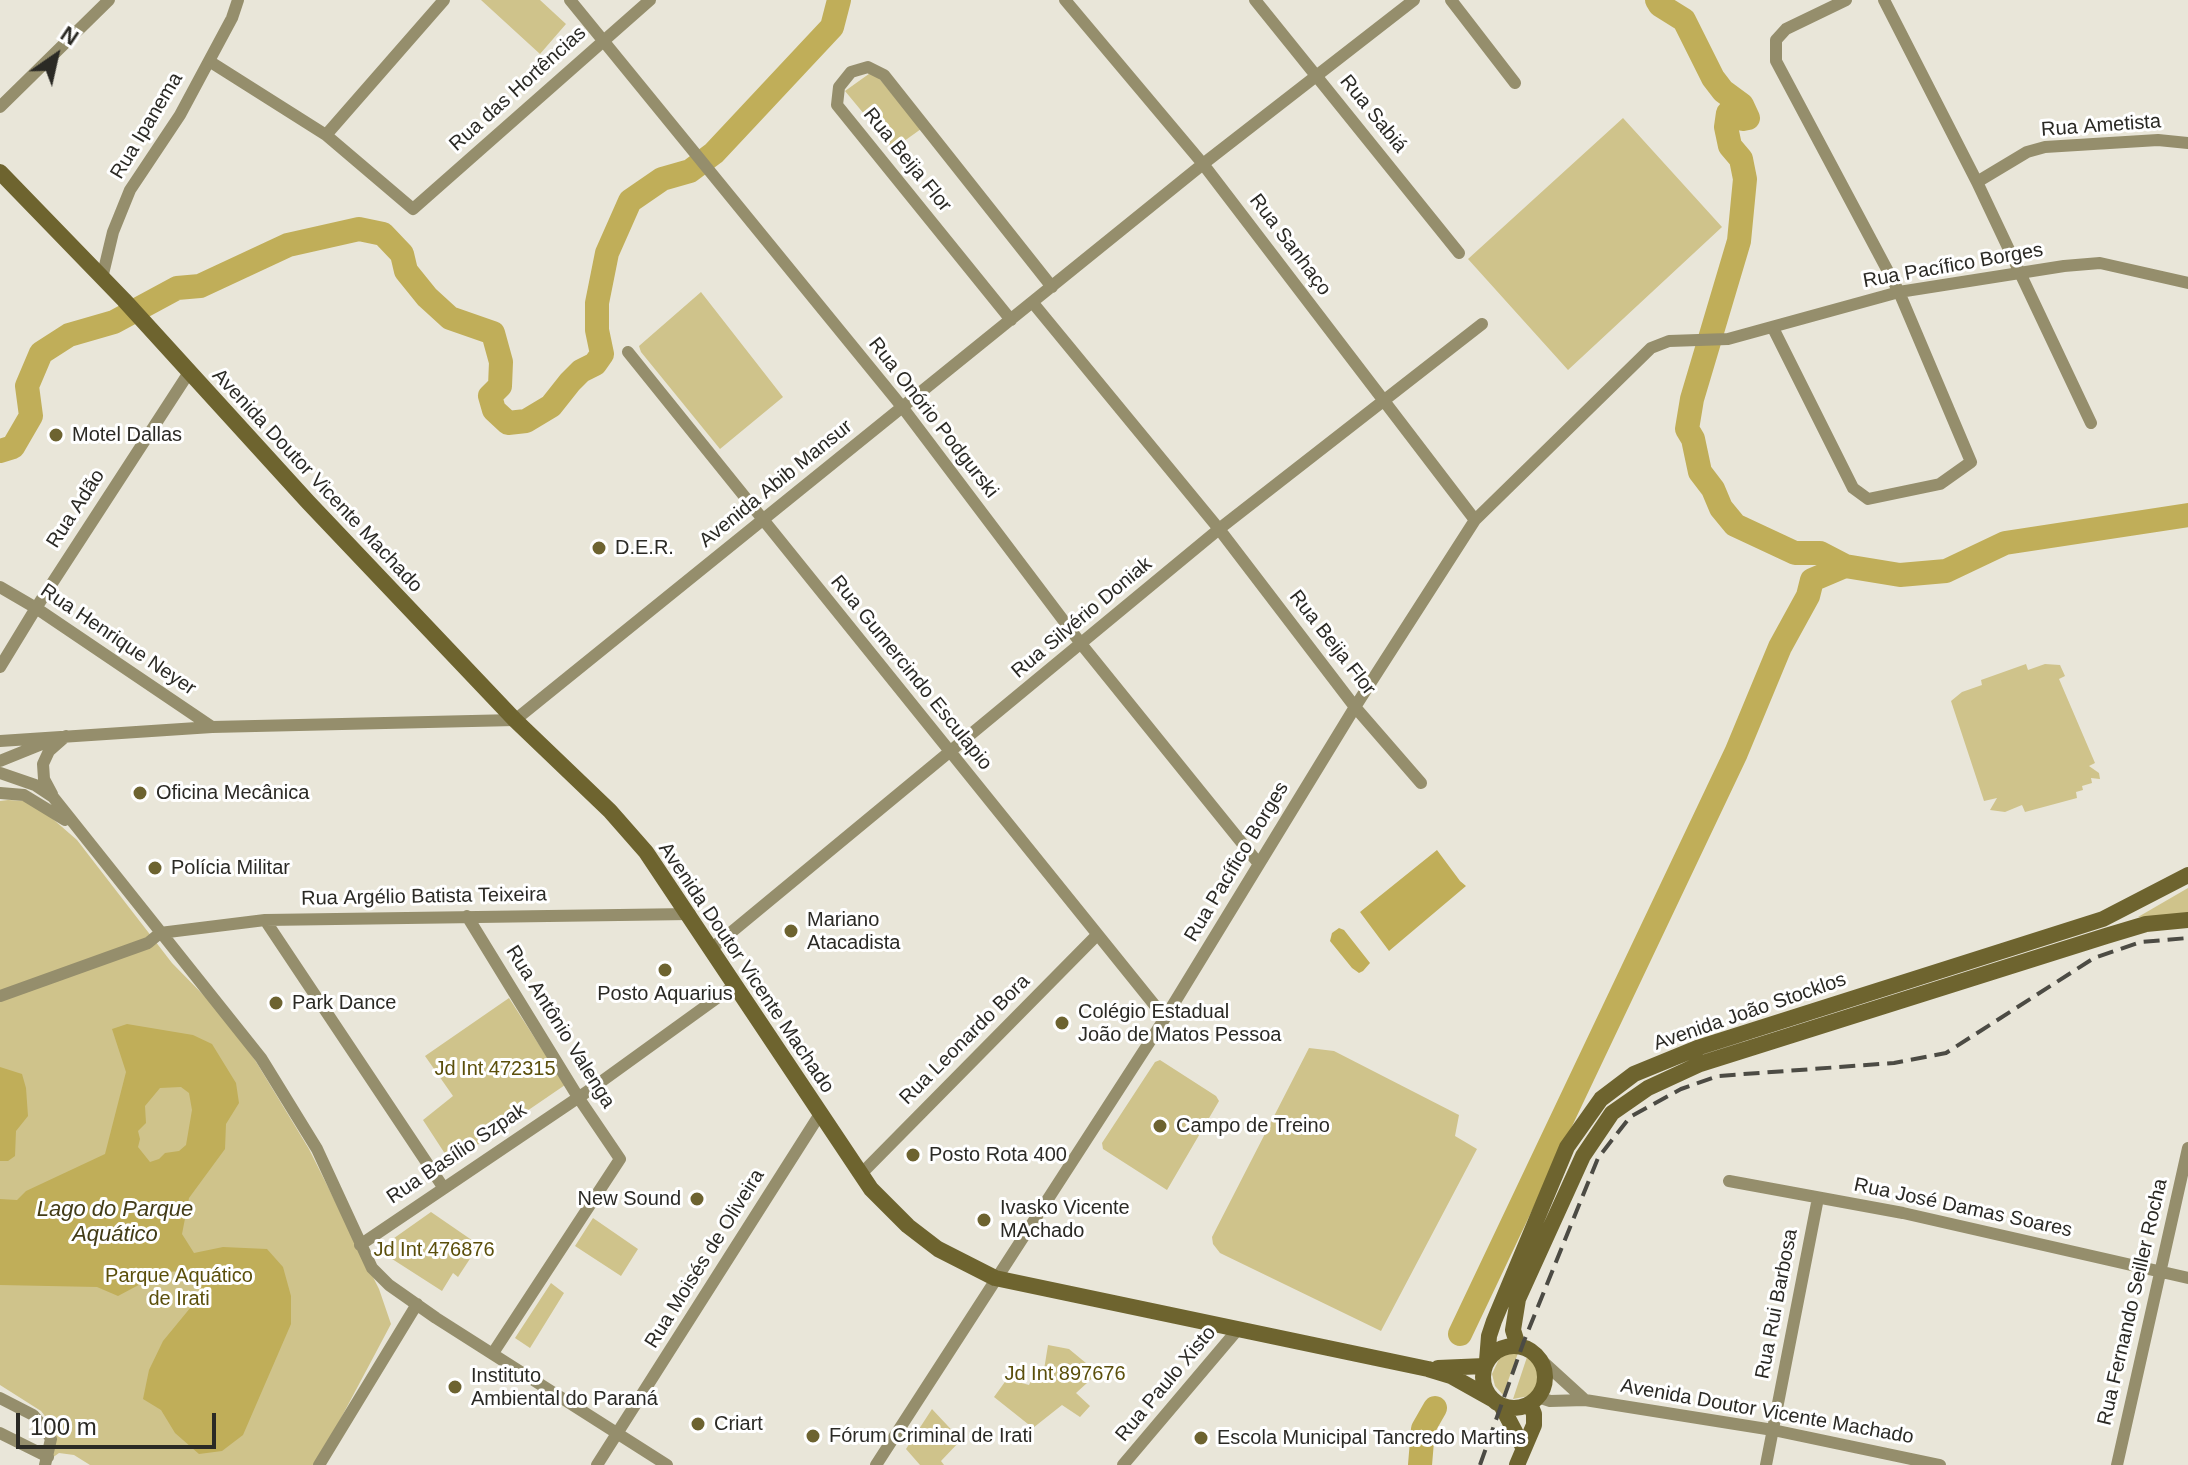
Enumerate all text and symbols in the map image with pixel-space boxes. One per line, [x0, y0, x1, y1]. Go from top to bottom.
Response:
north arrow [16, 16, 96, 96]
text: N [56, 21, 83, 50]
street label: Rua das Hortências [445, 21, 591, 157]
street label: Rua Ipanema [106, 68, 188, 184]
street label: Rua Sabiá [1334, 70, 1412, 158]
street label: Rua Beija Flor [858, 103, 956, 217]
street label: Rua Ametista [2040, 110, 2162, 142]
street label: Rua Sanhaço [1244, 189, 1336, 301]
street label: Rua Pacífico Borges [1861, 238, 2045, 294]
street label: Rua Onório Podgurski [863, 333, 1003, 503]
street label: Avenida Doutor Vicente Machado [207, 364, 427, 598]
street label: Avenida Abib Mansur [695, 415, 857, 553]
place label: Motel Dallas [72, 423, 182, 447]
marker: Motel Dallas [47, 426, 65, 444]
street label: Rua Adão [42, 465, 110, 553]
place label: D.E.R. [615, 536, 674, 560]
marker: D.E.R. [590, 539, 608, 557]
street label: Rua Silvério Doniak [1007, 552, 1157, 684]
street label: Rua Gumercindo Esculapio [825, 571, 997, 775]
street label: Rua Henrique Neyer [36, 579, 200, 701]
street label: Rua Beija Flor [1284, 586, 1380, 700]
street label: Rua Pacífico Borges [1180, 778, 1294, 946]
place label: Oficina Mecânica [156, 781, 309, 805]
marker: Oficina Mecânica [131, 784, 149, 802]
street label: Avenida Doutor Vicente Machado [653, 838, 839, 1098]
place label: Polícia Militar [171, 856, 290, 880]
marker: Polícia Militar [146, 859, 164, 877]
street label: Rua Argélio Batista Teixeira [301, 883, 547, 911]
place label: Mariano Atacadista [807, 908, 900, 955]
marker: Mariano Atacadista [782, 922, 800, 940]
street label: Rua Antônio Valenga [500, 941, 620, 1113]
marker: Posto Aquarius [656, 961, 674, 979]
street label: Avenida João Stocklos [1651, 968, 1849, 1056]
street label: Rua Leonardo Bora [895, 970, 1035, 1110]
place label: Posto Aquarius [597, 982, 733, 1006]
place label: Park Dance [292, 991, 396, 1015]
marker: Park Dance [267, 994, 285, 1012]
place label: Colégio Estadual João de Matos Pessoa [1078, 1000, 1281, 1047]
marker: Colégio Estadual João de Matos Pessoa [1053, 1014, 1071, 1032]
park label: Jd Int 472315 [434, 1057, 556, 1081]
street label: Rua Basílio Szpak [383, 1098, 531, 1210]
place label: Campo de Treino [1176, 1114, 1330, 1138]
marker: Campo de Treino [1151, 1117, 1169, 1135]
place label: Posto Rota 400 [929, 1143, 1067, 1167]
marker: Posto Rota 400 [904, 1146, 922, 1164]
street label: Rua Moisés de Oliveira [640, 1165, 770, 1353]
street label: Rua José Damas Soares [1852, 1173, 2074, 1243]
street label: Rua Fernando Seiller Rocha [2093, 1176, 2173, 1428]
place label: New Sound [578, 1187, 681, 1211]
marker: New Sound [688, 1190, 706, 1208]
place label: Ivasko Vicente MAchado [1000, 1196, 1130, 1243]
water label: Lago do Parque Aquático [37, 1197, 193, 1248]
marker: Ivasko Vicente MAchado [975, 1211, 993, 1229]
street label: Rua Rui Barbosa [1751, 1227, 1803, 1381]
park label: Jd Int 476876 [373, 1238, 495, 1262]
park label: Parque Aquático de Irati [105, 1264, 253, 1311]
street label: Rua Paulo Xisto [1111, 1321, 1221, 1447]
park label: Jd Int 897676 [1004, 1362, 1126, 1386]
place label: Instituto Ambiental do Paraná [471, 1364, 658, 1411]
street label: Avenida Doutor Vicente Machado [1619, 1374, 1915, 1450]
marker: Instituto Ambiental do Paraná [446, 1378, 464, 1396]
scale bar [20, 1397, 220, 1447]
place label: Criart [714, 1412, 763, 1436]
text: 100 m [30, 1413, 97, 1440]
marker: Criart [689, 1415, 707, 1433]
place label: Fórum Criminal de Irati [829, 1424, 1032, 1448]
place label: Escola Municipal Tancredo Martins [1217, 1426, 1526, 1450]
marker: Fórum Criminal de Irati [804, 1427, 822, 1445]
marker: Escola Municipal Tancredo Martins [1192, 1429, 1210, 1447]

